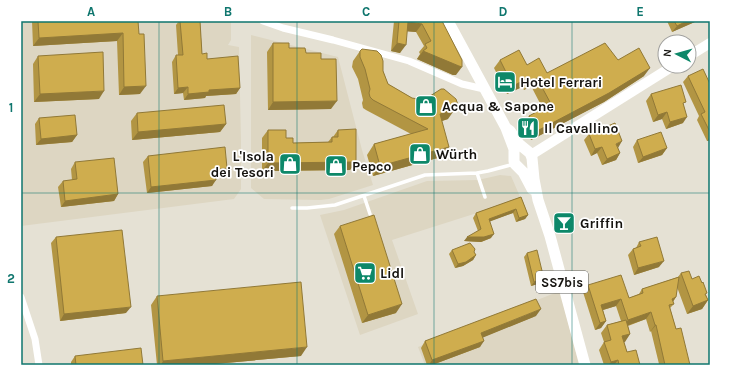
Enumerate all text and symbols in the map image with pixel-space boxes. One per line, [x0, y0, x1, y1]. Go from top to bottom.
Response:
text: A [87, 4, 95, 19]
text: B [224, 4, 232, 19]
text: C [362, 4, 370, 19]
text: D [499, 4, 508, 19]
text: E [636, 4, 644, 19]
north arrow [657, 34, 697, 74]
text: N [661, 48, 674, 58]
hotel icon: Hotel Ferrari [492, 69, 518, 95]
place label: Hotel Ferrari [520, 74, 602, 91]
shop icon: Acqua & Sapone [413, 93, 439, 119]
place label: Acqua & Sapone [442, 98, 554, 115]
text: 1 [9, 100, 13, 115]
restaurant icon: Il Cavallino [515, 115, 541, 141]
place label: Il Cavallino [544, 120, 618, 137]
shop icon: Würth [407, 141, 433, 167]
place label: Würth [436, 146, 477, 163]
place label: L'Isola dei Tesori [211, 148, 274, 181]
shop icon: L'Isola dei Tesori [277, 151, 303, 177]
shop icon: Pepco [323, 153, 349, 179]
place label: Pepco [352, 158, 391, 175]
bar icon: Griffin [551, 210, 577, 236]
place label: Griffin [580, 215, 623, 232]
supermarket icon: Lidl [352, 260, 378, 286]
place label: Lidl [380, 265, 404, 282]
text: 2 [7, 271, 15, 286]
road number: SS7bis [536, 271, 588, 293]

